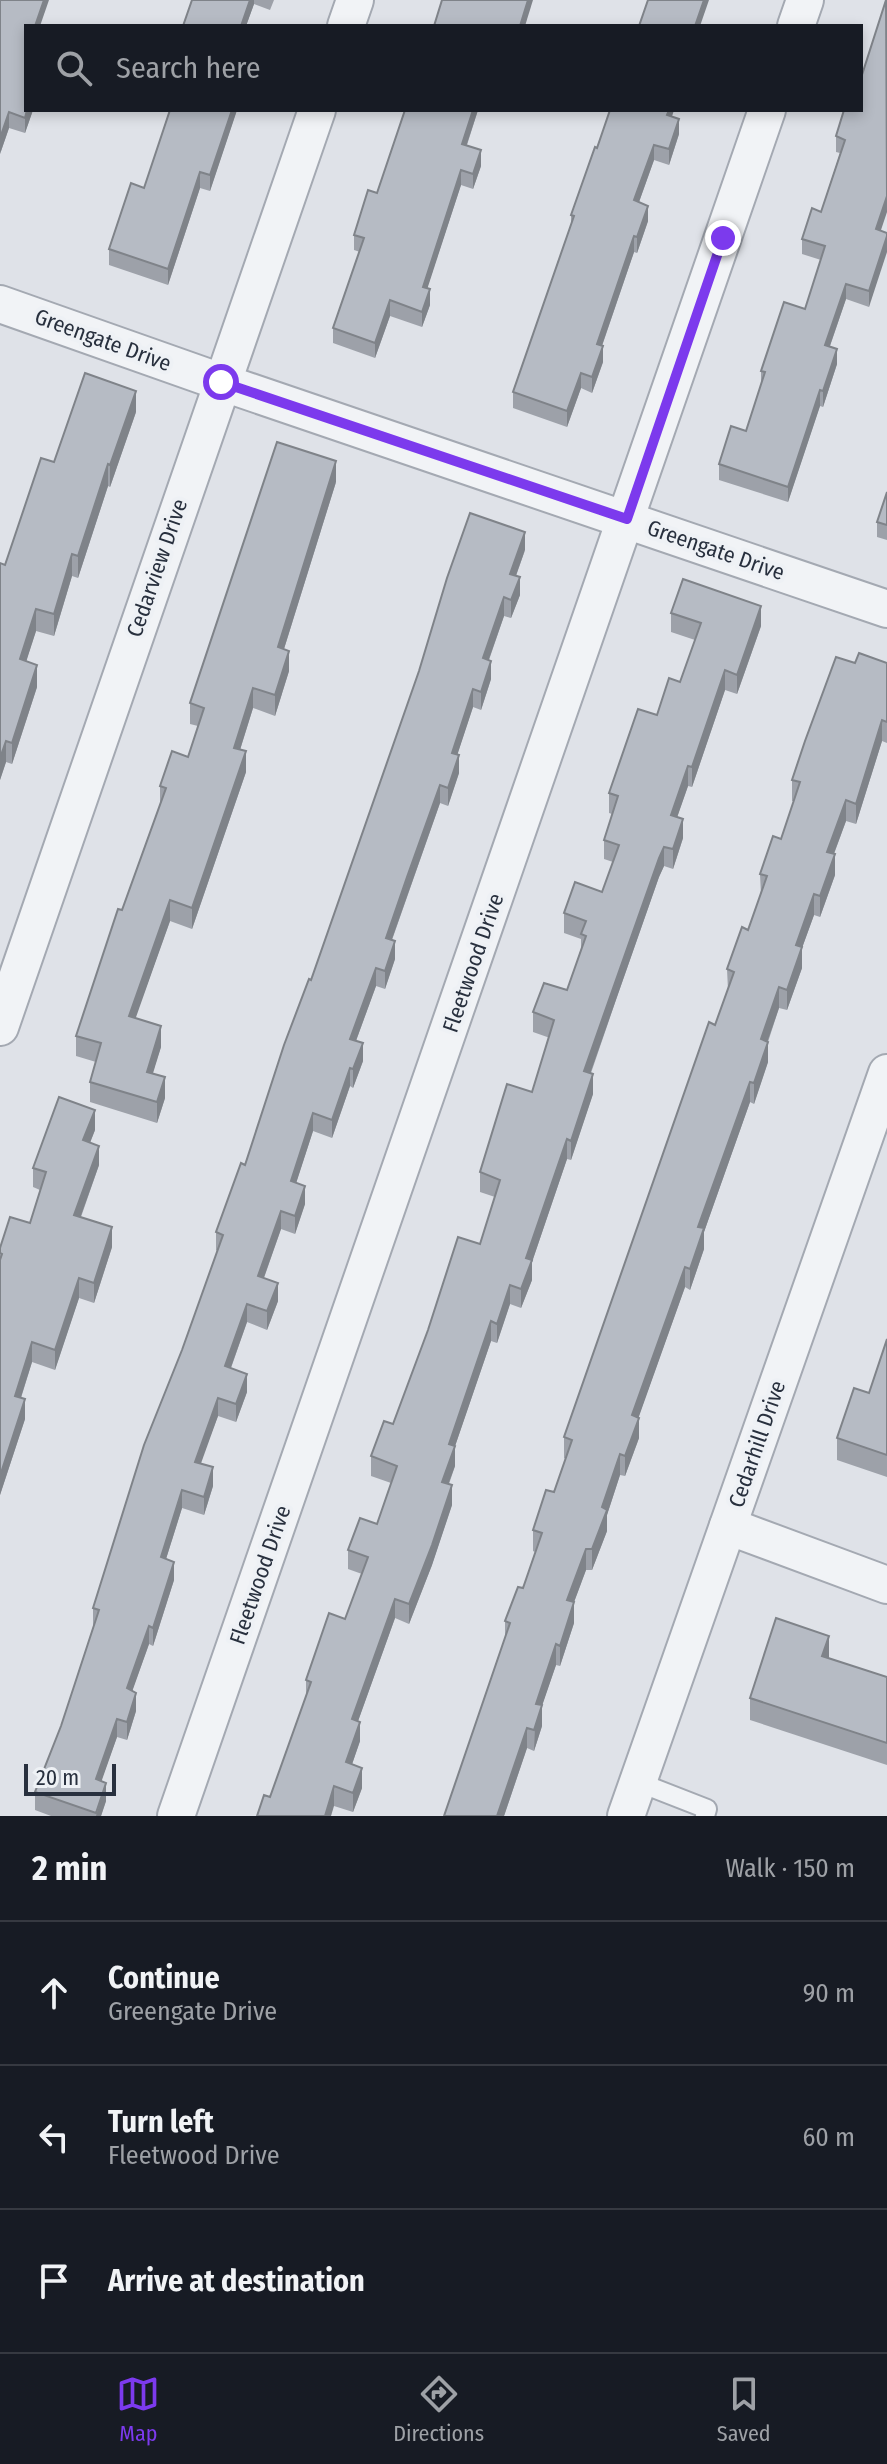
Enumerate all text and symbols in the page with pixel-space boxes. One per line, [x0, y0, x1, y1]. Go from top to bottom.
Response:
search box [24, 24, 863, 112]
icon: search [52, 46, 96, 90]
text: Search here [116, 50, 261, 86]
route end [705, 220, 741, 256]
street label: Greengate Drive [31, 303, 175, 377]
route start [203, 364, 239, 400]
street label: Cedarview Drive [121, 495, 193, 641]
street label: Greengate Drive [644, 514, 788, 586]
street label: Fleetwood Drive [437, 890, 509, 1036]
street label: Cedarhill Drive [723, 1377, 791, 1511]
street label: Fleetwood Drive [224, 1502, 296, 1648]
scale bar [24, 1760, 116, 1796]
text: 20 m [36, 1764, 79, 1791]
text: 2 min [32, 1848, 107, 1889]
text: Walk · 150 m [725, 1853, 855, 1884]
text: Continue [108, 1960, 220, 1996]
icon: ahead [32, 1971, 76, 2015]
text: 90 m [803, 1978, 855, 2009]
text: Greengate Drive [108, 1996, 277, 2027]
text: Turn left [108, 2104, 214, 2140]
icon: left [32, 2115, 76, 2159]
text: 60 m [802, 2122, 855, 2153]
text: Fleetwood Drive [108, 2140, 280, 2171]
icon: arrive [32, 2259, 76, 2303]
text: Arrive at destination [108, 2263, 365, 2299]
tab: Map [116, 2372, 160, 2447]
tab: Directions [393, 2372, 484, 2447]
tab: Saved [717, 2372, 771, 2447]

